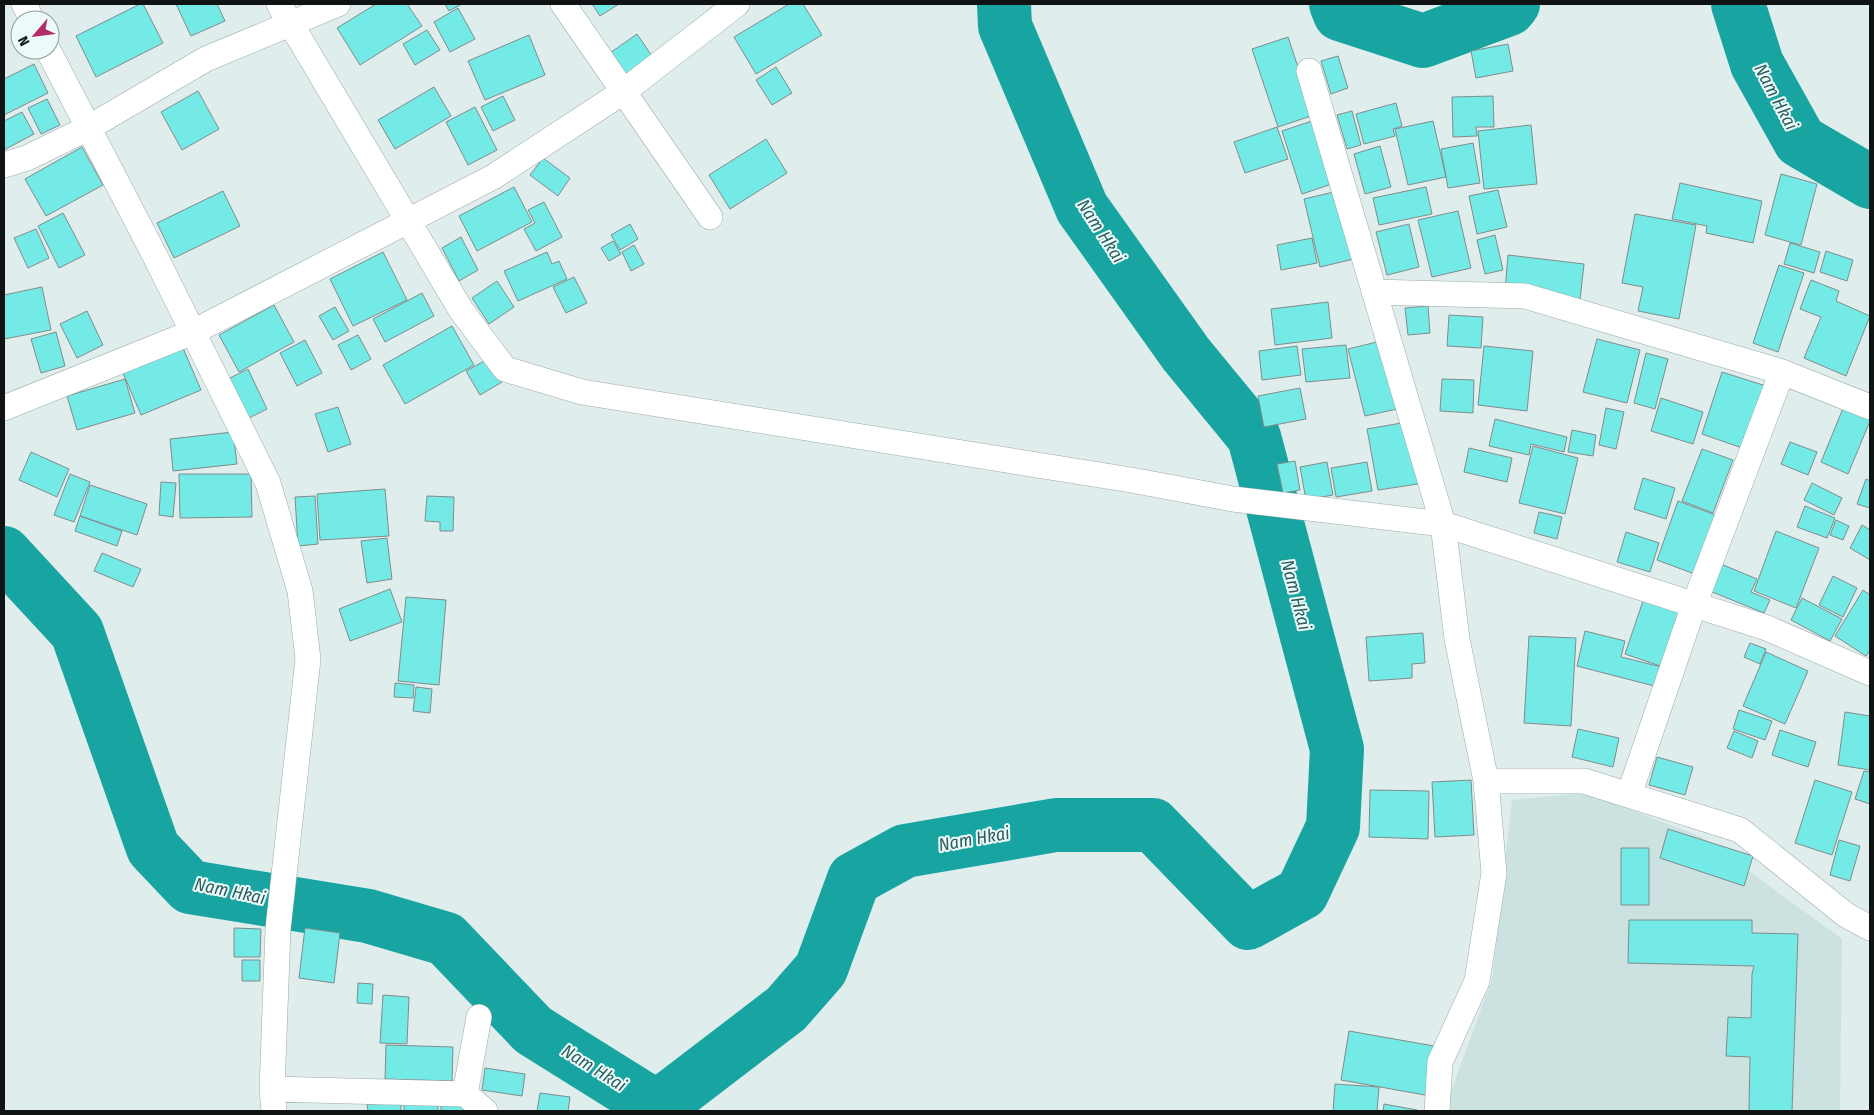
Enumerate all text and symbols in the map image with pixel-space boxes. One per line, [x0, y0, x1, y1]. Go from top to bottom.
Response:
north arrow [10, 10, 60, 60]
text: N [14, 33, 33, 49]
water label: Nam Hkai [1749, 60, 1803, 134]
water label: Nam Hkai [1072, 195, 1130, 268]
water label: Nam Hkai [1276, 557, 1316, 633]
water label: Nam Hkai [937, 822, 1012, 856]
water label: Nam Hkai [193, 873, 268, 909]
water label: Nam Hkai [558, 1040, 631, 1097]

